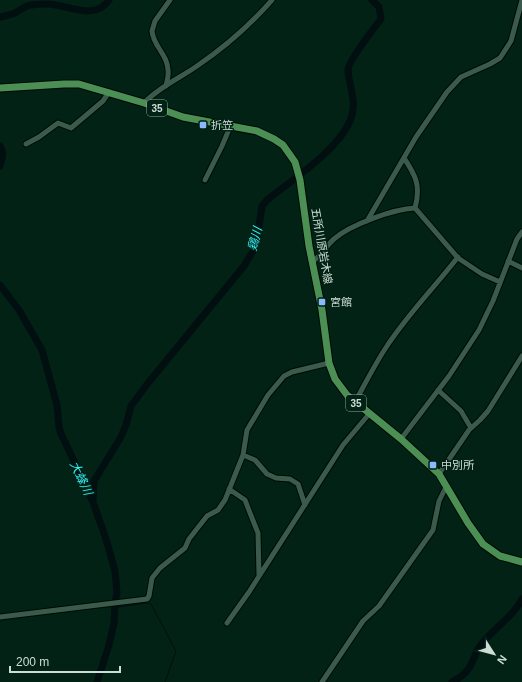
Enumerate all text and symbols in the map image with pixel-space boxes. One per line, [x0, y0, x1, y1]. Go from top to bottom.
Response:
road number: 35 [147, 100, 167, 116]
place label: 折笠 [211, 119, 233, 131]
marker: 折笠 [198, 120, 208, 130]
street label: 五所川原岩木線 [309, 207, 335, 285]
water label: 鶏川 [245, 224, 265, 252]
place label: 宮館 [330, 296, 352, 308]
marker: 宮館 [317, 297, 327, 307]
road number: 35 [346, 395, 366, 411]
water label: 大蜂川 [67, 459, 96, 499]
place label: 中別所 [441, 459, 475, 471]
marker: 中別所 [428, 460, 438, 470]
north arrow [474, 634, 514, 674]
scale bar [10, 648, 120, 674]
text: N [495, 653, 509, 667]
text: 200 m [16, 655, 49, 669]

